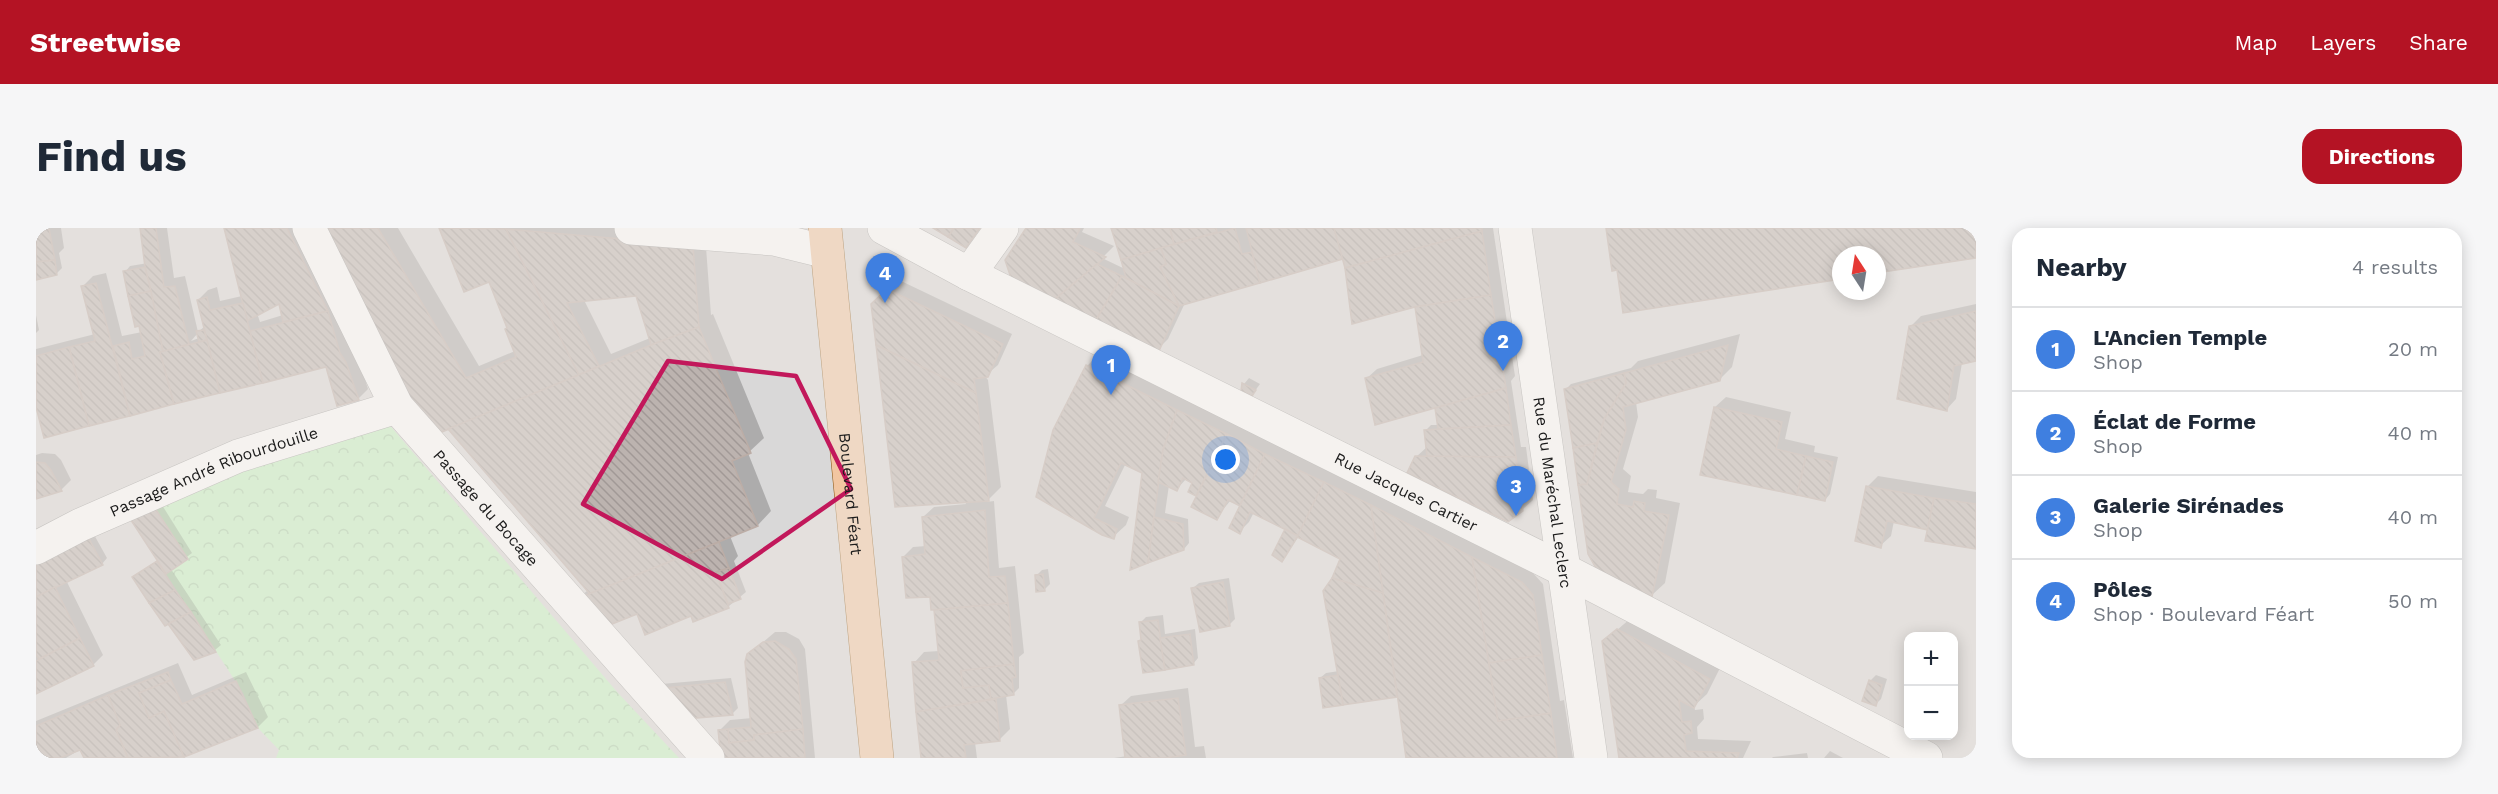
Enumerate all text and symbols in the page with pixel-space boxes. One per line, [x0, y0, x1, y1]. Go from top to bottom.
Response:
text: Streetwise [30, 26, 181, 59]
text: Map [2234, 30, 2277, 55]
text: Layers [2310, 30, 2376, 55]
text: Share [2409, 30, 2468, 55]
button: Directions [2302, 129, 2462, 184]
text: Find us [36, 132, 187, 181]
north arrow [1832, 246, 1886, 300]
text: Nearby [2036, 252, 2127, 282]
pin: 4 [866, 254, 904, 303]
text: 4 results [2352, 255, 2438, 279]
pin: 2 [1484, 322, 1522, 371]
text: L'Ancien Temple [2093, 325, 2267, 350]
text: 1 [2051, 337, 2060, 361]
text: 20 m [2388, 337, 2438, 361]
pin: 1 [1092, 346, 1130, 395]
text: Shop [2093, 350, 2143, 374]
street label: Rue du Maréchal Leclerc [1529, 395, 1576, 589]
text: Éclat de Forme [2093, 409, 2256, 434]
text: 2 [2050, 421, 2061, 445]
text: 40 m [2387, 421, 2438, 445]
street label: Passage André Ribourdouille [107, 423, 320, 521]
street label: Boulevard Féart [835, 432, 866, 556]
text: Shop [2093, 434, 2143, 458]
your location [1211, 445, 1240, 474]
street label: Passage du Bocage [429, 446, 542, 570]
street label: Rue Jacques Cartier [1331, 448, 1481, 536]
pin: 3 [1496, 466, 1536, 516]
text: Galerie Sirénades [2093, 493, 2284, 518]
text: 3 [2050, 505, 2061, 529]
text: 40 m [2387, 505, 2438, 529]
text: Shop [2093, 518, 2143, 542]
text: Pôles [2093, 577, 2152, 602]
text: 4 [2049, 589, 2062, 613]
text: 50 m [2388, 589, 2438, 613]
text: Shop · Boulevard Féart [2093, 602, 2314, 626]
map controls [1904, 632, 1958, 740]
button: + [1904, 632, 1958, 686]
button: − [1904, 686, 1958, 740]

